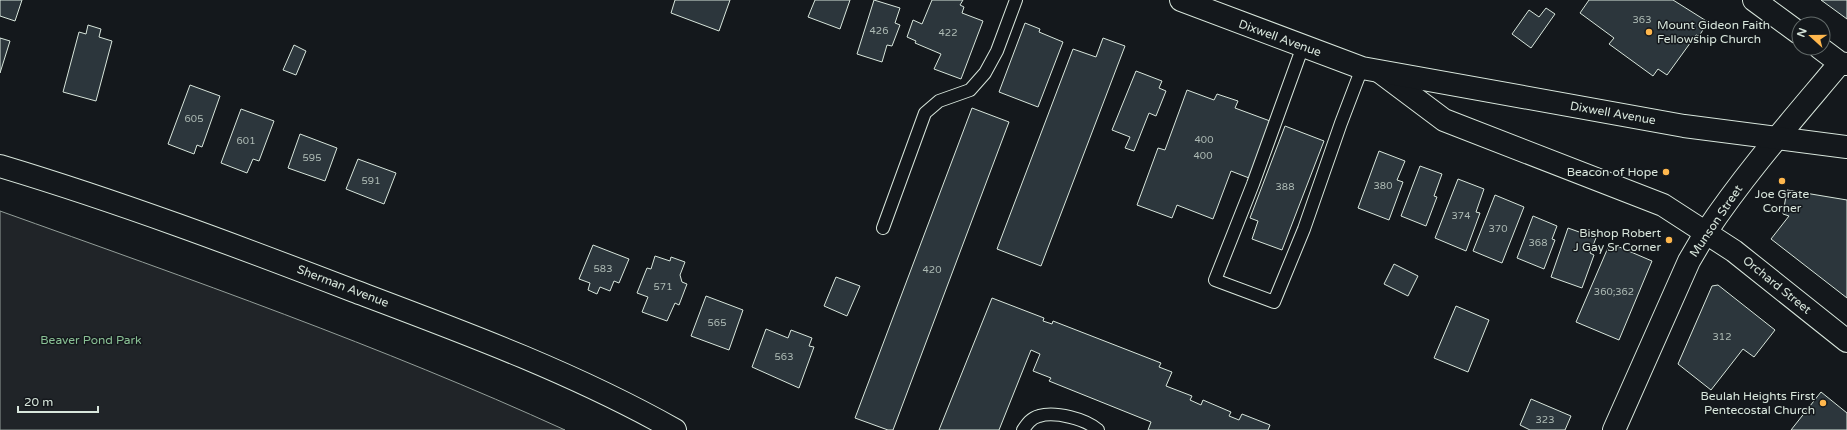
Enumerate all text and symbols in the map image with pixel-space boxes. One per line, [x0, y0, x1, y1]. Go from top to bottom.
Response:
house number: 363 [1633, 14, 1651, 26]
north arrow [1791, 16, 1831, 56]
street label: Dixwell Avenue [1237, 17, 1323, 59]
place label: Mount Gideon Faith Fellowship Church [1657, 18, 1770, 46]
house number: 426 [870, 25, 888, 37]
text: N [1794, 26, 1810, 39]
house number: 422 [939, 27, 957, 39]
marker: Mount Gideon Faith Fellowship Church [1644, 27, 1654, 37]
street label: Dixwell Avenue [1569, 99, 1657, 127]
house number: 605 [185, 113, 203, 125]
house number: 400 [1195, 134, 1213, 146]
house number: 601 [237, 135, 255, 147]
house number: 400 [1194, 150, 1212, 162]
house number: 595 [303, 152, 321, 164]
place label: Beacon of Hope [1567, 165, 1658, 179]
marker: Beacon of Hope [1661, 167, 1671, 177]
house number: 591 [362, 175, 380, 187]
marker: Joe Grate Corner [1777, 176, 1787, 186]
house number: 380 [1374, 180, 1392, 192]
house number: 388 [1276, 181, 1294, 193]
street label: Munson Street [1687, 182, 1745, 260]
place label: Joe Grate Corner [1755, 187, 1809, 215]
house number: 374 [1452, 210, 1470, 222]
house number: 370 [1489, 223, 1507, 235]
place label: Bishop Robert J Gay Sr Corner [1573, 226, 1661, 254]
marker: Bishop Robert J Gay Sr Corner [1664, 235, 1674, 245]
house number: 368 [1529, 237, 1547, 249]
street label: Orchard Street [1740, 253, 1814, 317]
street label: Sherman Avenue [295, 262, 391, 310]
house number: 583 [594, 263, 612, 275]
house number: 420 [923, 264, 941, 276]
house number: 571 [654, 281, 672, 293]
house number: 360;362 [1594, 286, 1634, 298]
house number: 565 [708, 317, 726, 329]
house number: 312 [1713, 331, 1731, 343]
park label: Beaver Pond Park [40, 333, 142, 347]
house number: 563 [775, 351, 793, 363]
scale bar [18, 388, 98, 414]
place label: Beulah Heights First Pentecostal Church [1701, 389, 1815, 417]
text: 20 m [24, 395, 53, 409]
marker: Beulah Heights First Pentecostal Church [1818, 398, 1828, 408]
house number: 323 [1536, 414, 1554, 426]

